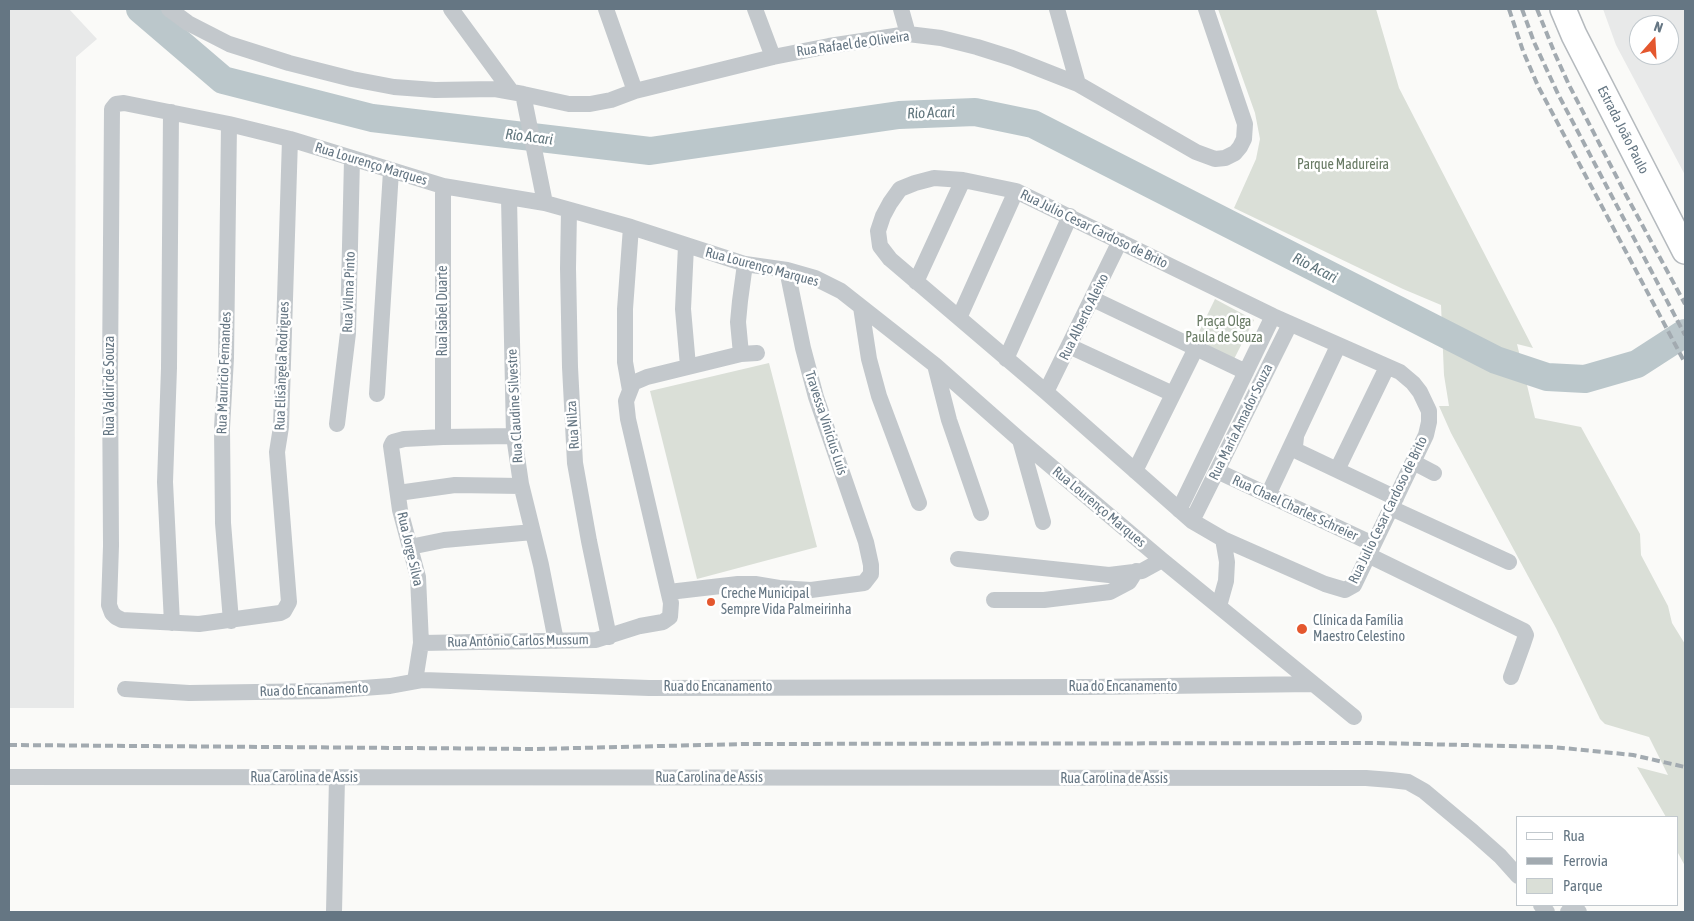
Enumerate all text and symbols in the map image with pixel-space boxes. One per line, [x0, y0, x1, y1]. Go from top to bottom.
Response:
north arrow [1629, 15, 1679, 65]
text: N [1652, 18, 1665, 36]
street label: Rua Rafael de Oliveira [796, 28, 910, 60]
street label: Estrada João Paulo [1594, 83, 1652, 177]
water label: Rio Acari [907, 103, 955, 123]
water label: Rio Acari [504, 125, 554, 149]
street label: Rua Lourenço Marques [313, 139, 429, 189]
park label: Parque Madureira [1297, 157, 1389, 173]
street label: Rua Julio Cesar Cardoso de Brito [1018, 186, 1170, 272]
street label: Rua Lourenço Marques [704, 244, 820, 290]
water label: Rio Acari [1290, 249, 1340, 287]
street label: Rua Vilma Pinto [339, 251, 359, 333]
street label: Rua Isabel Duarte [435, 265, 451, 357]
street label: Rua Alberto Aleixo [1056, 271, 1112, 363]
street label: Rua Elisângela Rodrigues [271, 301, 293, 431]
street label: Rua Maurício Fernandes [213, 311, 235, 435]
park label: Praça Olga Paula de Souza [1185, 314, 1263, 347]
street label: Rua Valdir de Souza [102, 336, 118, 436]
street label: Rua Claudine Silvestre [504, 348, 526, 464]
street label: Rua Maria Amador Souza [1206, 361, 1276, 483]
street label: Travessa Vinícius Luís [801, 369, 851, 477]
street label: Rua Nilza [563, 400, 583, 450]
street label: Rua Julio Cesar Cardoso de Brito [1345, 434, 1431, 586]
street label: Rua Lourenço Marques [1049, 463, 1149, 551]
street label: Rua Chael Charles Schreier [1230, 472, 1360, 544]
street label: Rua Jorge Silva [393, 510, 427, 588]
place label: Creche Municipal Sempre Vida Palmeirinha [721, 586, 851, 618]
marker: Creche Municipal Sempre Vida Palmeirinha [705, 596, 717, 608]
place label: Clínica da Família Maestro Celestino [1313, 613, 1405, 646]
marker: Clínica da Família Maestro Celestino [1295, 622, 1309, 636]
street label: Rua Antônio Carlos Mussum [447, 631, 589, 651]
street label: Rua do Encanamento [664, 679, 772, 695]
street label: Rua do Encanamento [1069, 679, 1177, 695]
street label: Rua do Encanamento [259, 680, 369, 700]
street label: Rua Carolina de Assis [250, 770, 358, 786]
street label: Rua Carolina de Assis [655, 770, 763, 786]
street label: Rua Carolina de Assis [1060, 771, 1168, 787]
legend [1516, 816, 1679, 906]
text: Rua [1563, 827, 1585, 844]
text: Ferrovia [1563, 852, 1608, 869]
text: Parque [1563, 877, 1603, 894]

